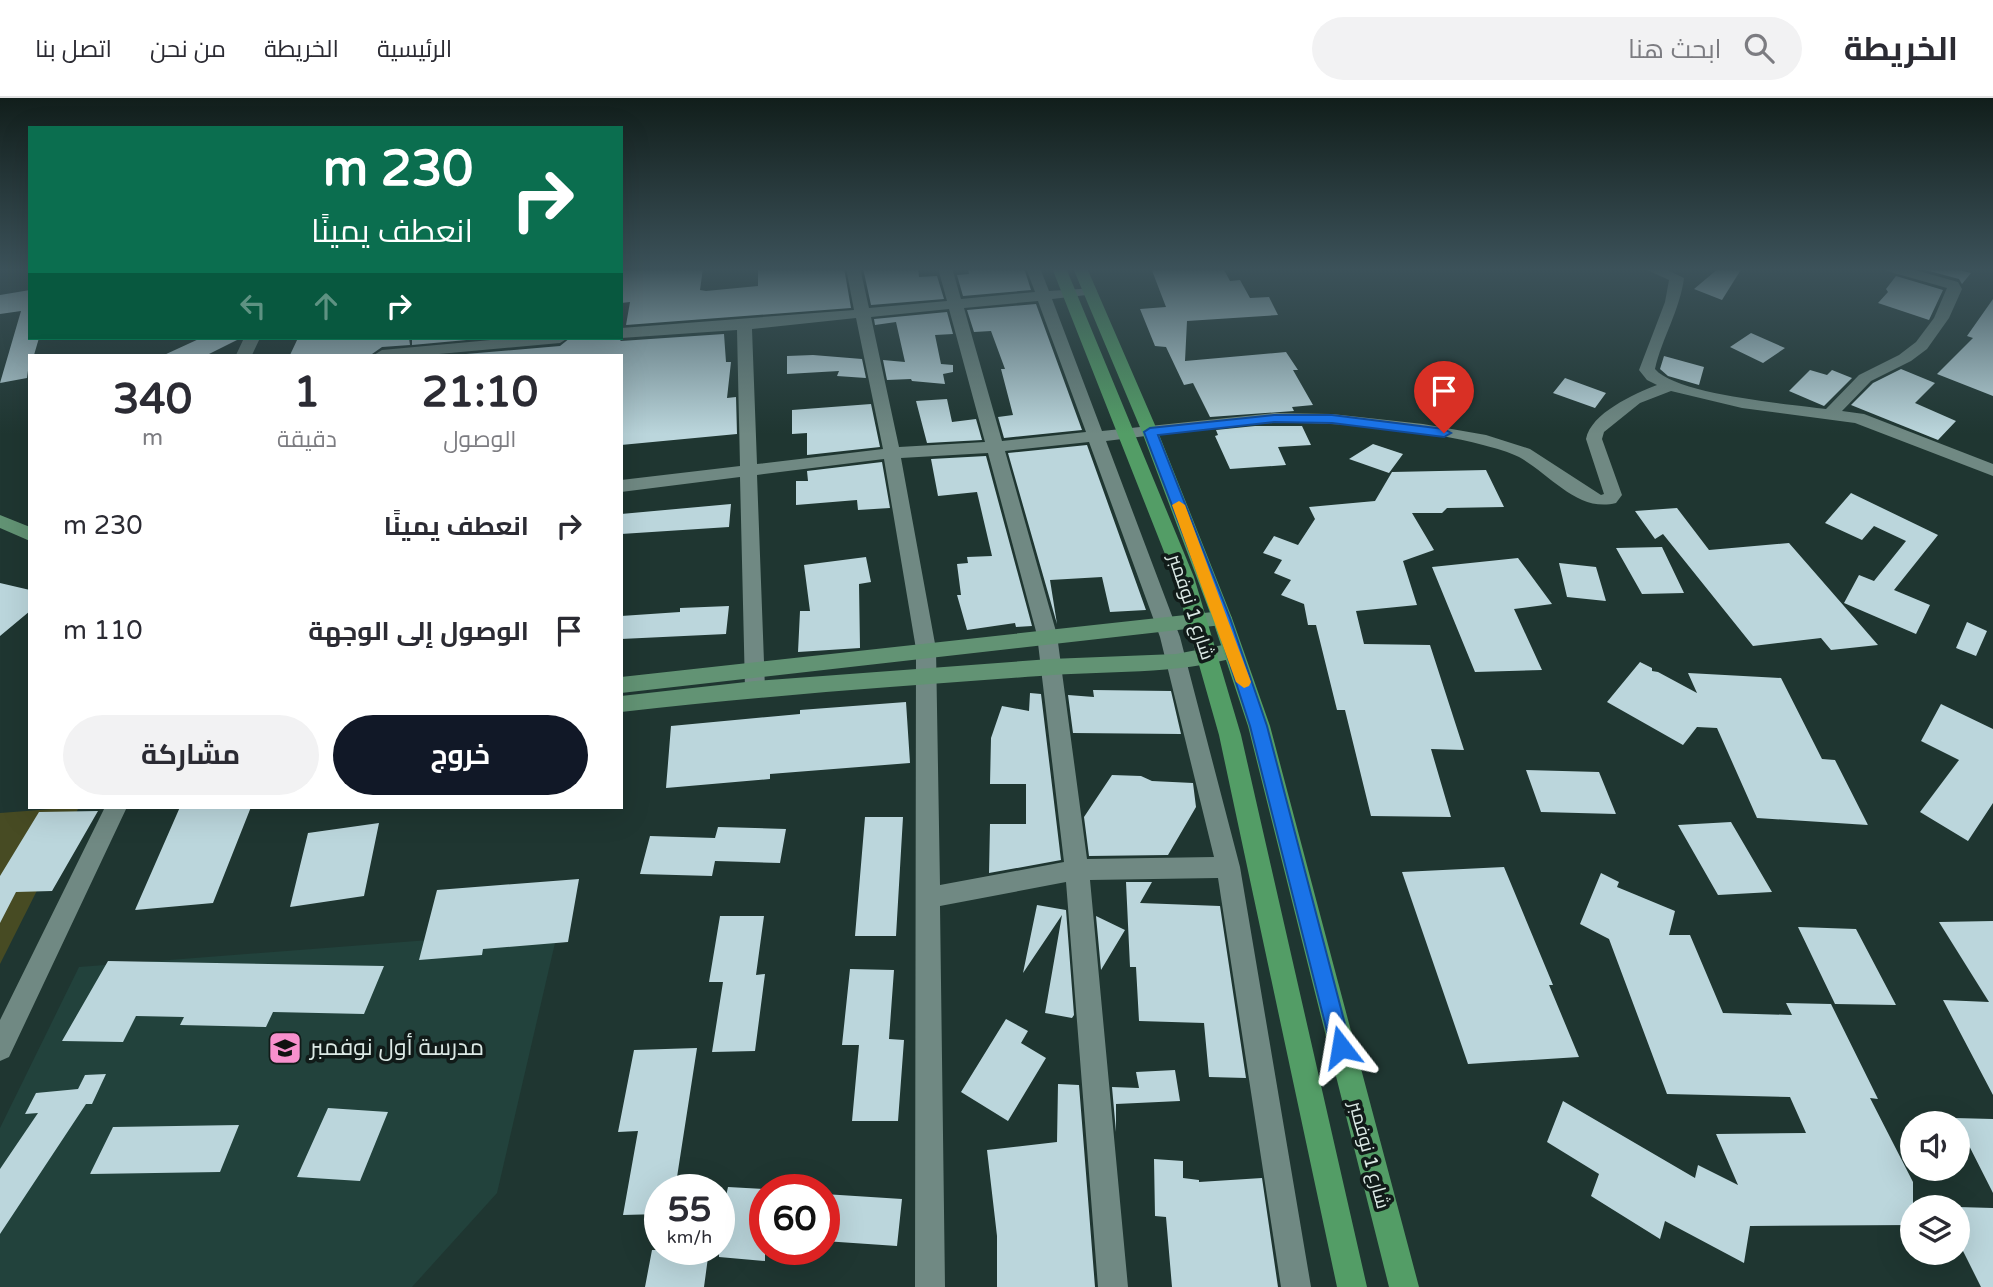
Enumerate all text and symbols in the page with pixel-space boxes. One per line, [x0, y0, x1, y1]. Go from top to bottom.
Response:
search box [1312, 17, 1802, 80]
icon: search [1740, 29, 1778, 67]
text: الخريطة [1844, 30, 1958, 69]
text: ابحث هنا [1628, 34, 1722, 65]
text: اتصل بنا [35, 35, 112, 64]
text: من نحن [150, 35, 226, 64]
text: الخريطة [264, 35, 339, 64]
text: الرئيسية [377, 35, 452, 64]
text: 230 m [323, 140, 473, 199]
icon: right [497, 154, 588, 245]
text: انعطف يمينًا [311, 213, 473, 251]
icon: left [234, 287, 272, 325]
icon: ahead [307, 287, 345, 325]
icon: right [380, 287, 418, 325]
pin [1414, 361, 1474, 433]
text: 1 [294, 367, 320, 418]
text: 21:10 [422, 367, 538, 418]
icon: arrive [1425, 372, 1463, 410]
text: 340 [113, 374, 192, 425]
text: m [142, 424, 163, 452]
text: دقيقة [277, 426, 337, 454]
text: الوصول [443, 426, 517, 454]
icon: right [550, 507, 588, 545]
text: 230 m [63, 510, 143, 541]
text: انعطف يمينًا [384, 511, 529, 542]
street label: شارع 1 نوفمبر [1161, 550, 1219, 663]
icon: arrive [550, 612, 588, 650]
text: 110 m [63, 615, 143, 646]
text: الوصول إلى الوجهة [308, 616, 529, 647]
button: مشاركة [63, 715, 319, 795]
button: خروج [333, 715, 588, 795]
position arrow [1304, 1010, 1378, 1084]
school or university icon: مدرسة أول نوفمبر [266, 1029, 304, 1067]
place label: مدرسة أول نوفمبر [308, 1032, 484, 1062]
street label: شارع 1 نوفمبر [1342, 1098, 1394, 1212]
map controls [1900, 1111, 1970, 1265]
button: sound [1900, 1111, 1970, 1181]
speed limit sign: 60 [749, 1174, 840, 1265]
text: 55 [668, 1189, 711, 1231]
button: layers [1900, 1195, 1970, 1265]
text: km/h [667, 1226, 712, 1248]

